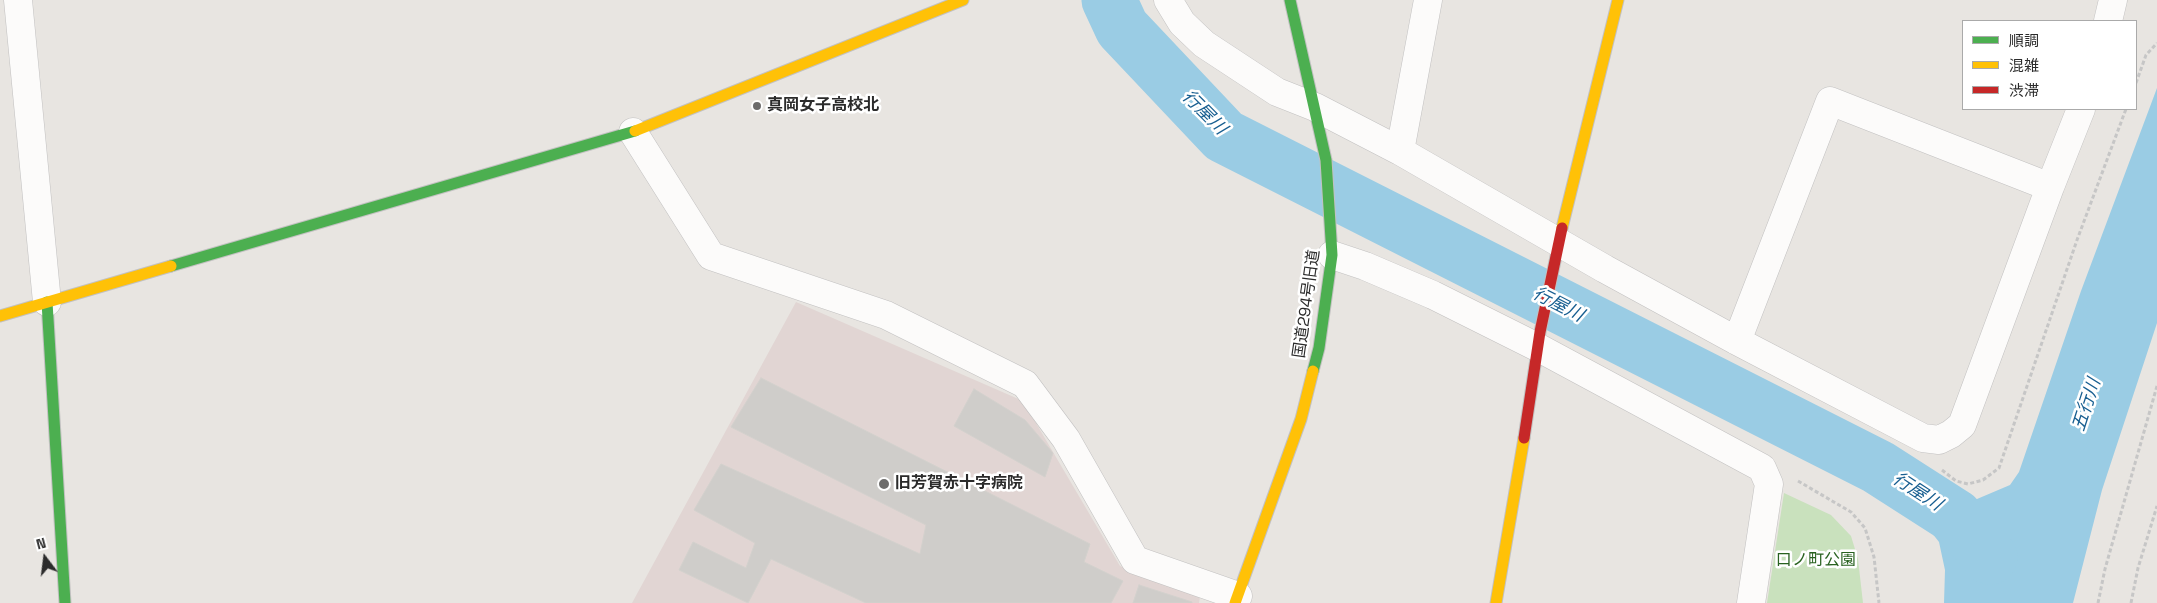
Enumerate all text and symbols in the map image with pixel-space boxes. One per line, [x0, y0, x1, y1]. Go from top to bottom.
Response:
legend [1962, 20, 2137, 110]
text: 順調 [2009, 31, 2039, 50]
text: 混雑 [2009, 56, 2039, 75]
text: 渋滞 [2009, 81, 2039, 100]
water label: 行屋川 [1177, 86, 1231, 140]
place label: 真岡女子高校北 [767, 96, 879, 116]
marker: 真岡女子高校北 [751, 100, 763, 112]
street label: 国道294号旧道 [1290, 248, 1324, 360]
water label: 行屋川 [1529, 283, 1587, 327]
water label: 五行川 [2068, 376, 2106, 434]
water label: 行屋川 [1888, 468, 1946, 516]
place label: 旧芳賀赤十字病院 [895, 474, 1023, 494]
marker: 旧芳賀赤十字病院 [877, 477, 891, 491]
north arrow [20, 533, 70, 583]
text: N [34, 534, 48, 553]
park label: 口ノ町公園 [1776, 551, 1856, 571]

